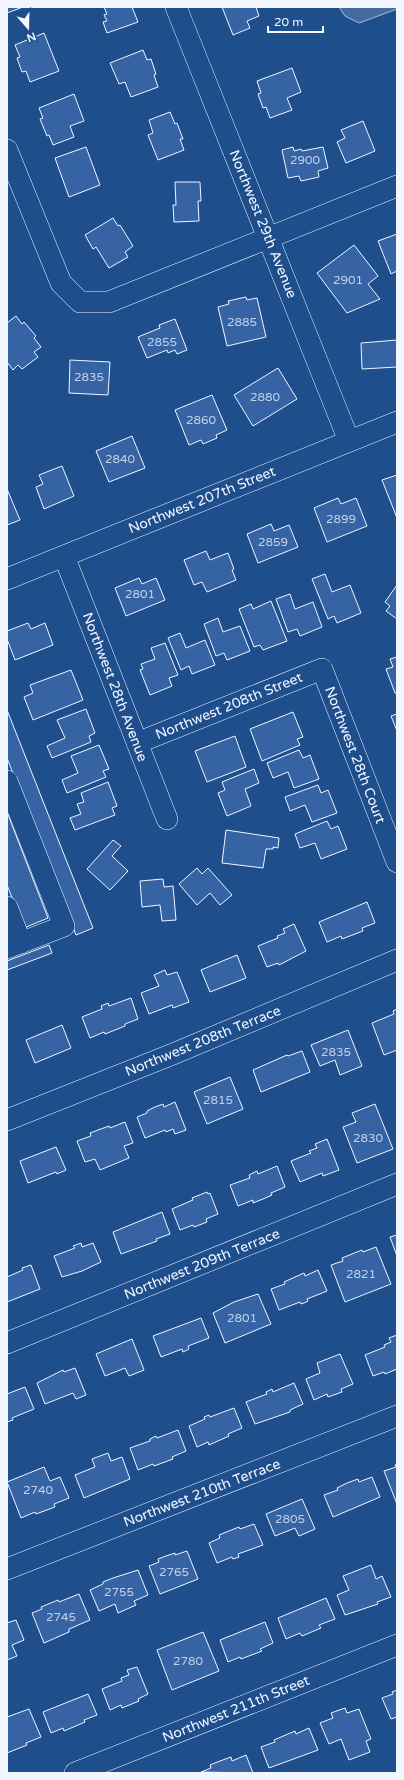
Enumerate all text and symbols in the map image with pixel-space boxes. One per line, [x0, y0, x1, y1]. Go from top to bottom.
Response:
north arrow [8, 8, 48, 48]
scale bar [268, 8, 323, 34]
text: 20 m [274, 15, 303, 29]
text: N [25, 29, 38, 45]
street label: Northwest 29th Avenue [225, 147, 301, 301]
house number: 2900 [290, 153, 321, 167]
house number: 2901 [333, 273, 363, 287]
house number: 2885 [227, 315, 257, 329]
house number: 2855 [147, 335, 177, 349]
house number: 2835 [74, 370, 104, 384]
house number: 2880 [250, 390, 281, 404]
house number: 2860 [186, 413, 217, 427]
house number: 2840 [105, 452, 136, 466]
street label: Northwest 207th Street [126, 462, 279, 537]
house number: 2899 [326, 512, 356, 526]
house number: 2859 [258, 535, 288, 549]
house number: 2801 [125, 587, 155, 601]
street label: Northwest 28th Avenue [79, 610, 151, 764]
street label: Northwest 208th Street [153, 668, 306, 743]
street label: Northwest 28th Court [321, 684, 389, 827]
street label: Northwest 208th Terrace [123, 1002, 283, 1080]
house number: 2835 [321, 1045, 351, 1059]
house number: 2815 [203, 1093, 233, 1107]
house number: 2830 [353, 1131, 384, 1145]
street label: Northwest 209th Terrace [122, 1225, 282, 1303]
house number: 2821 [346, 1267, 376, 1281]
house number: 2801 [227, 1311, 257, 1325]
street label: Northwest 210th Terrace [121, 1455, 283, 1531]
house number: 2740 [23, 1483, 54, 1497]
house number: 2805 [275, 1512, 305, 1526]
house number: 2765 [159, 1565, 189, 1579]
house number: 2755 [104, 1585, 134, 1599]
house number: 2745 [46, 1610, 76, 1624]
house number: 2780 [173, 1654, 204, 1668]
street label: Northwest 211th Street [160, 1671, 313, 1746]

